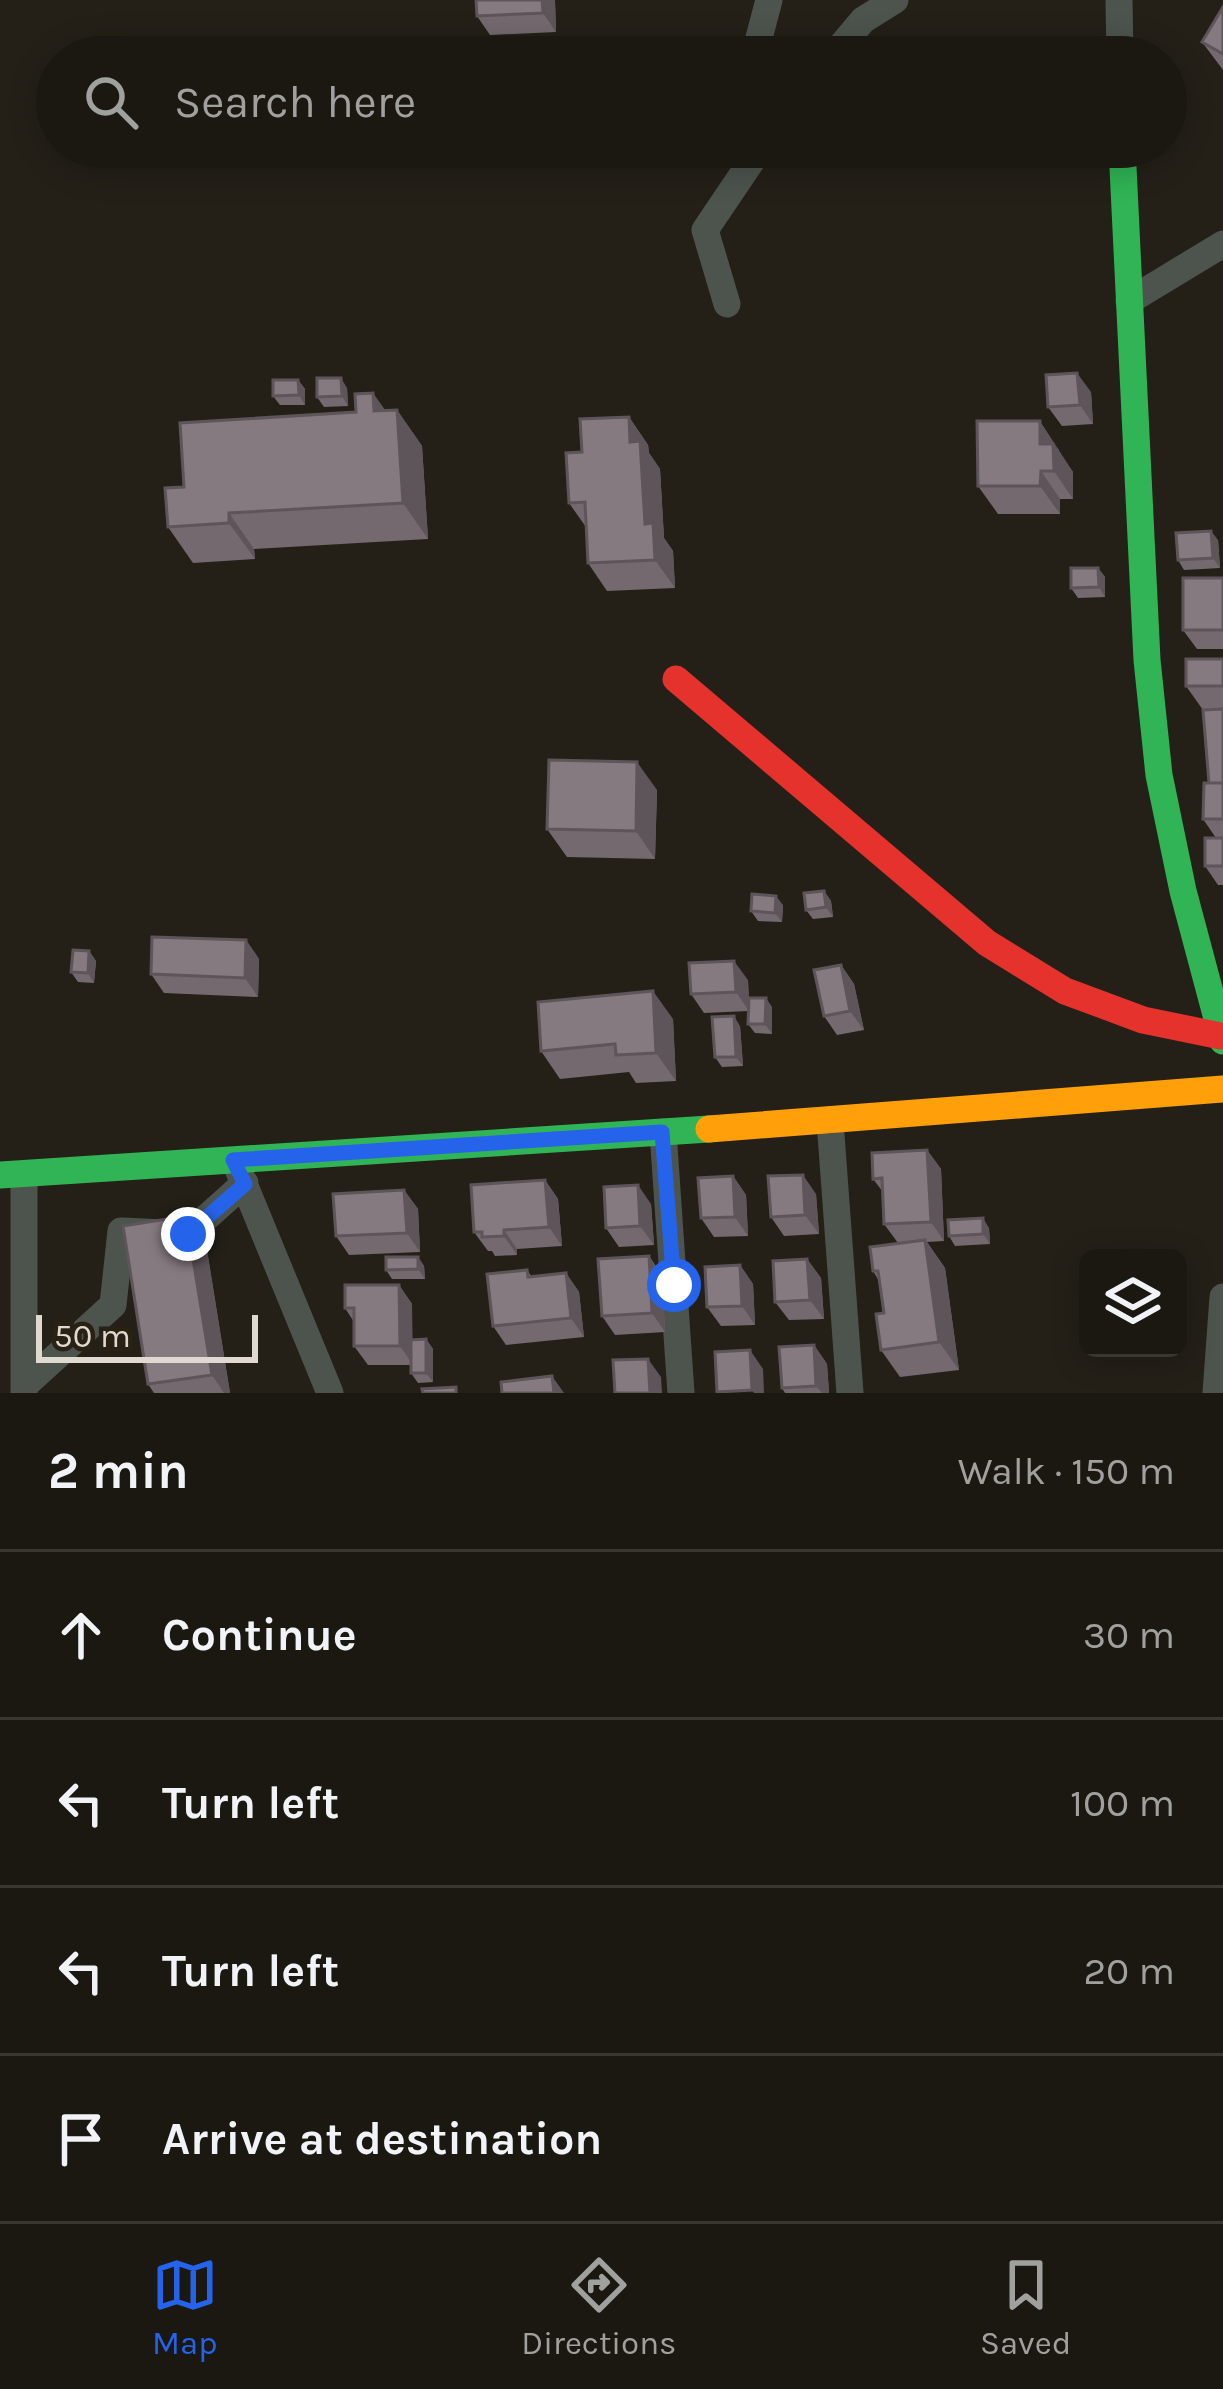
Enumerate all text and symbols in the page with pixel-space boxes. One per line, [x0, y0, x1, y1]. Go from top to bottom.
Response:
search box [36, 36, 1187, 168]
icon: search [78, 69, 144, 135]
text: Search here [174, 76, 416, 128]
route end [161, 1207, 215, 1261]
map controls [1079, 1249, 1187, 1357]
button: layers [1079, 1249, 1187, 1357]
route start [647, 1258, 701, 1312]
scale bar [36, 1309, 258, 1362]
text: 50 m [54, 1317, 131, 1355]
text: 2 min [48, 1441, 189, 1501]
text: Walk · 150 m [958, 1448, 1175, 1494]
icon: ahead [48, 1602, 114, 1668]
text: Continue [162, 1609, 357, 1661]
text: 30 m [1083, 1612, 1175, 1658]
icon: left [48, 1770, 114, 1836]
text: Turn left [162, 1777, 339, 1829]
text: 100 m [1070, 1780, 1175, 1826]
icon: left [48, 1938, 114, 2004]
text: Turn left [162, 1945, 339, 1997]
text: 20 m [1084, 1948, 1175, 1994]
icon: arrive [48, 2106, 114, 2172]
text: Arrive at destination [162, 2113, 602, 2165]
tab: Map [152, 2252, 218, 2362]
tab: Directions [521, 2252, 676, 2362]
tab: Saved [980, 2252, 1071, 2362]

